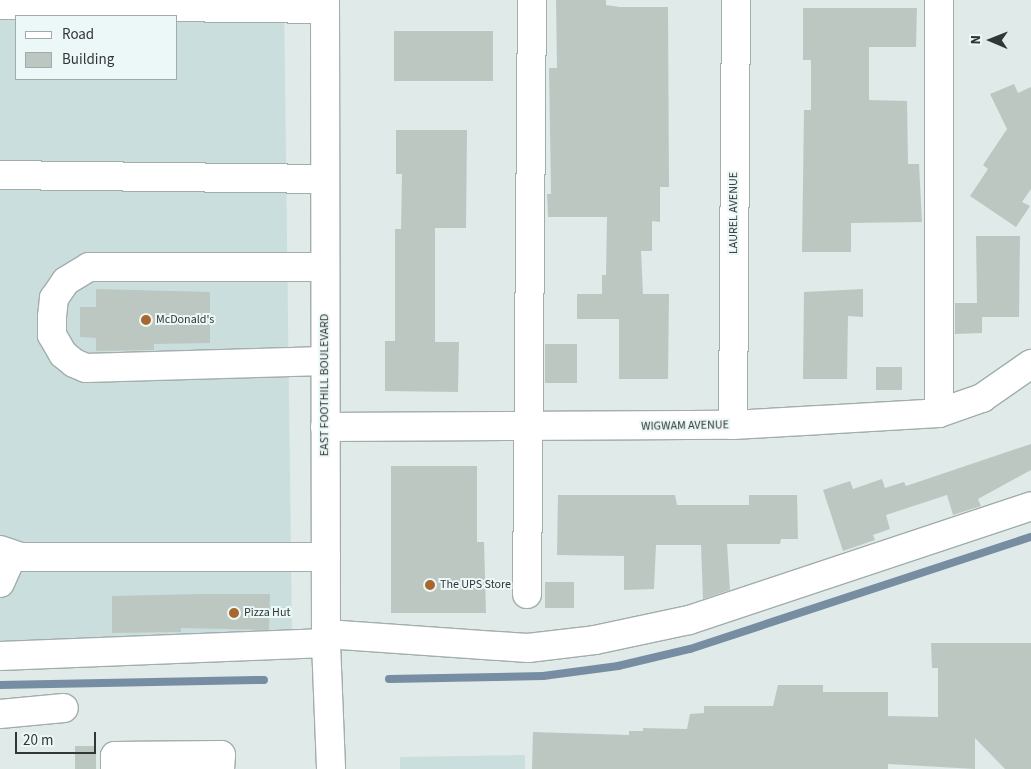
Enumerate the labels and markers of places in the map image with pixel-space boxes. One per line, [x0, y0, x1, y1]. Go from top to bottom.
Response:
place label: McDonald's [156, 313, 214, 327]
marker: McDonald's [140, 314, 152, 326]
place label: The UPS Store [440, 578, 511, 592]
marker: The UPS Store [424, 579, 436, 591]
place label: Pizza Hut [244, 606, 291, 620]
marker: Pizza Hut [228, 607, 240, 619]

